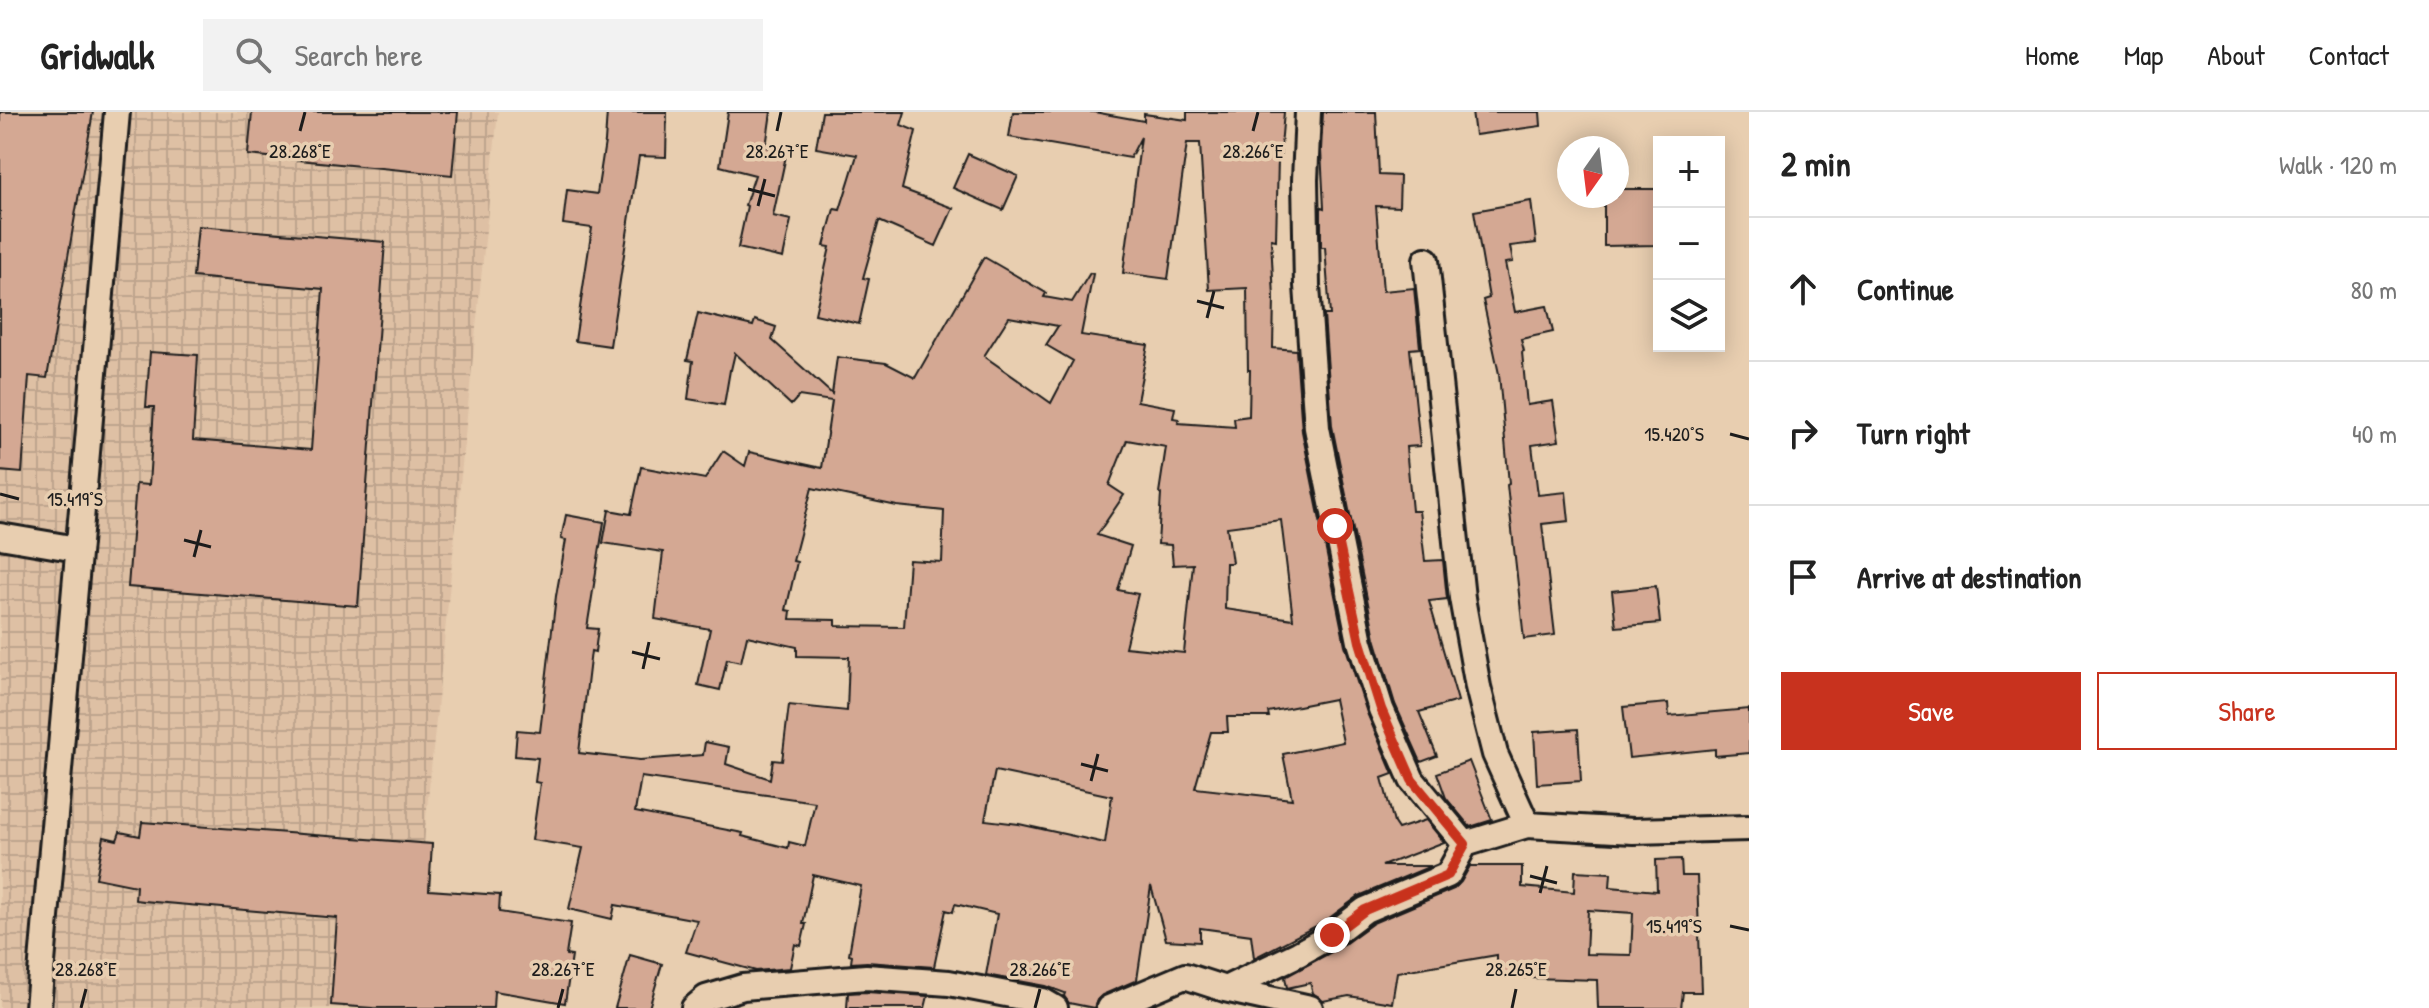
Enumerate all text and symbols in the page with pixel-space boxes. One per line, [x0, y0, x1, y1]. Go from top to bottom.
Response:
search box [203, 19, 763, 91]
text: Gridwalk [40, 29, 155, 81]
icon: search [231, 33, 275, 77]
text: Search here [295, 35, 423, 75]
text: Home [2025, 36, 2080, 74]
text: Map [2124, 36, 2163, 74]
text: About [2207, 36, 2265, 74]
text: Contact [2309, 36, 2389, 74]
north arrow [1557, 136, 1629, 208]
map controls [1653, 136, 1725, 352]
button: + [1653, 136, 1725, 208]
text: 28.268°E [269, 137, 331, 164]
text: 28.267°E [745, 137, 809, 164]
text: 28.266°E [1222, 137, 1284, 164]
text: 2 min [1781, 141, 1851, 187]
text: Walk · 120 m [2279, 147, 2397, 182]
button: − [1653, 208, 1725, 280]
icon: ahead [1781, 267, 1825, 311]
text: Continue [1857, 269, 1954, 309]
text: 80 m [2350, 272, 2397, 307]
button: layers [1653, 280, 1725, 352]
icon: right [1781, 411, 1825, 455]
text: Turn right [1857, 413, 1970, 453]
text: 40 m [2352, 416, 2397, 451]
text: 15.420°S [1644, 420, 1704, 447]
text: 15.419°S [47, 485, 103, 512]
route start [1317, 508, 1353, 544]
icon: arrive [1781, 555, 1825, 599]
text: Arrive at destination [1857, 557, 2082, 597]
button: Save [1781, 672, 2081, 750]
button: Share [2097, 672, 2397, 750]
text: 15.419°S [1646, 912, 1702, 939]
route end [1314, 917, 1350, 953]
text: 28.268°E [55, 955, 117, 982]
text: 28.267°E [531, 955, 595, 982]
text: 28.266°E [1009, 955, 1071, 982]
text: 28.265°E [1485, 955, 1547, 982]

